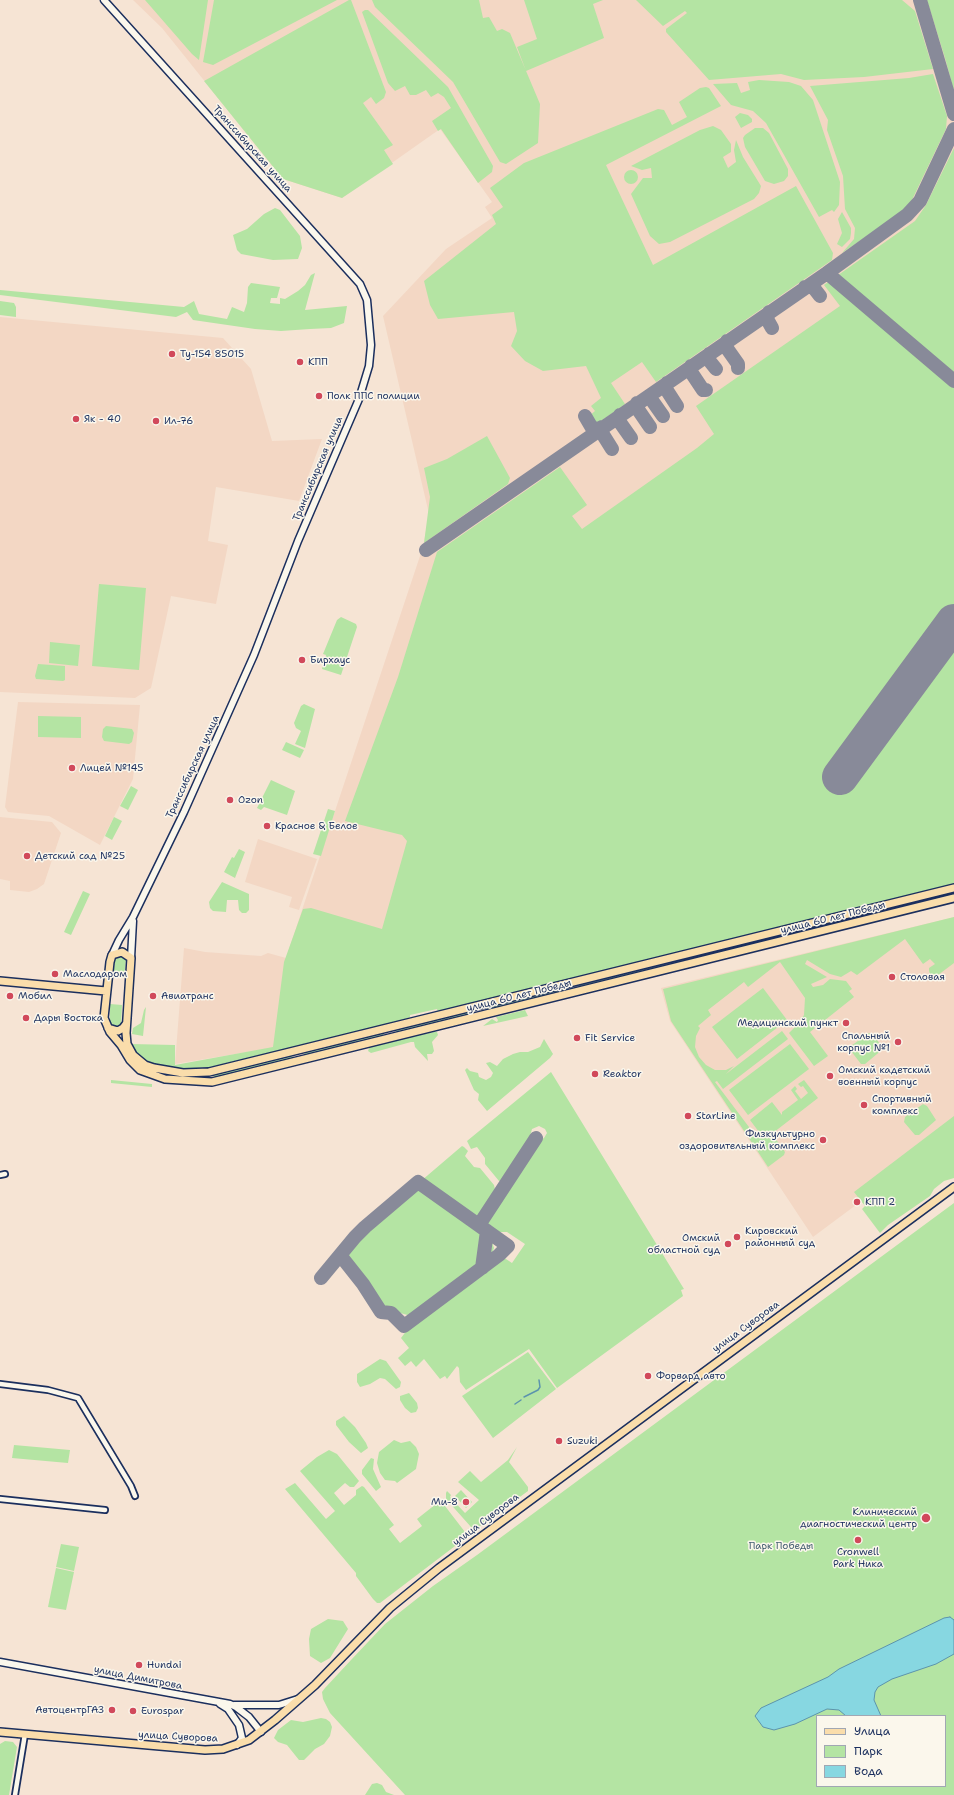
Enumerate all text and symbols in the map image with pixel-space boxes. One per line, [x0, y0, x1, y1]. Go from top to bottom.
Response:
street label: Транссибирская улица [210, 103, 294, 195]
place label: Ту-154 85015 [180, 348, 244, 360]
marker: Ту-154 85015 [167, 349, 177, 359]
place label: КПП [308, 356, 328, 368]
marker: КПП [295, 357, 305, 367]
place label: Полк ППС полиции [327, 390, 420, 402]
marker: Полк ППС полиции [314, 391, 324, 401]
place label: Як - 40 [84, 413, 121, 425]
marker: Як - 40 [71, 414, 81, 424]
place label: Ил-76 [164, 415, 193, 427]
street label: Транссибирская улица [291, 415, 345, 523]
marker: Ил-76 [151, 416, 161, 426]
place label: Бирхаус [310, 654, 350, 666]
marker: Бирхаус [297, 655, 307, 665]
street label: Транссибирская улица [164, 713, 222, 821]
place label: Лицей №145 [80, 762, 143, 774]
marker: Лицей №145 [67, 763, 77, 773]
place label: Ozon [238, 794, 263, 806]
marker: Ozon [225, 795, 235, 805]
place label: Красное & Белое [275, 820, 358, 832]
marker: Красное & Белое [262, 821, 272, 831]
place label: Детский сад №25 [35, 850, 125, 862]
marker: Детский сад №25 [22, 851, 32, 861]
street label: улица 60 лет Победы [779, 899, 887, 937]
place label: Маслодаром [63, 968, 127, 980]
marker: Маслодаром [50, 969, 60, 979]
place label: Столовая [900, 971, 945, 983]
marker: Столовая [887, 972, 897, 982]
street label: улица 60 лет Победы [465, 977, 573, 1015]
place label: Мобил [18, 990, 52, 1002]
place label: Авиатранс [161, 990, 214, 1002]
marker: Мобил [5, 991, 15, 1001]
marker: Авиатранс [148, 991, 158, 1001]
place label: Дары Востока [34, 1012, 103, 1024]
marker: Дары Востока [21, 1013, 31, 1023]
place label: Медицинский пункт [737, 1017, 838, 1029]
marker: Медицинский пункт [841, 1018, 851, 1028]
place label: Спальный корпус №1 [837, 1030, 890, 1054]
place label: Fit Service [585, 1032, 635, 1044]
marker: Fit Service [572, 1033, 582, 1043]
marker: Спальный корпус №1 [893, 1037, 903, 1047]
place label: Омский кадетский военный корпус [838, 1064, 930, 1088]
place label: Reaktor [603, 1068, 642, 1080]
marker: Reaktor [590, 1069, 600, 1079]
marker: Омский кадетский военный корпус [825, 1071, 835, 1081]
place label: Спортивный комплекс [872, 1093, 931, 1116]
marker: Спортивный комплекс [859, 1100, 869, 1110]
place label: StarLine [696, 1110, 736, 1122]
marker: StarLine [683, 1111, 693, 1121]
place label: Физкультурно оздоровительный комплекс [679, 1128, 815, 1152]
marker: Физкультурно оздоровительный комплекс [818, 1135, 828, 1145]
place label: КПП 2 [865, 1196, 895, 1208]
marker: КПП 2 [852, 1197, 862, 1207]
place label: Кировский районный суд [745, 1225, 815, 1248]
place label: Омский областной суд [648, 1232, 720, 1256]
marker: Кировский районный суд [732, 1232, 742, 1242]
marker: Омский областной суд [723, 1239, 733, 1249]
street label: улица Суворова [710, 1299, 782, 1355]
place label: Форвард авто [656, 1370, 726, 1382]
marker: Форвард авто [643, 1371, 653, 1381]
place label: Suzuki [567, 1435, 598, 1447]
marker: Suzuki [554, 1436, 564, 1446]
street label: улица Суворова [451, 1491, 521, 1549]
place label: Ми-8 [431, 1496, 458, 1508]
marker: Ми-8 [461, 1497, 471, 1507]
place label: Клинический диагностический центр [800, 1506, 917, 1530]
marker: Клинический диагностический центр [920, 1512, 932, 1524]
marker: Cronwell Park Ника [853, 1535, 863, 1545]
park label: Парк Победы [749, 1540, 813, 1552]
place label: Cronwell Park Ника [833, 1546, 883, 1570]
place label: Hundai [147, 1659, 181, 1671]
marker: Hundai [134, 1660, 144, 1670]
street label: улица Димитрова [93, 1664, 183, 1692]
place label: АвтоцентрГАЗ [35, 1704, 104, 1716]
marker: АвтоцентрГАЗ [107, 1705, 117, 1715]
place label: Eurospar [141, 1705, 184, 1717]
marker: Eurospar [128, 1706, 138, 1716]
legend [816, 1715, 946, 1787]
text: Улица [854, 1723, 890, 1739]
street label: улица Суворова [138, 1729, 218, 1745]
text: Парк [854, 1743, 882, 1759]
text: Вода [854, 1763, 883, 1779]

